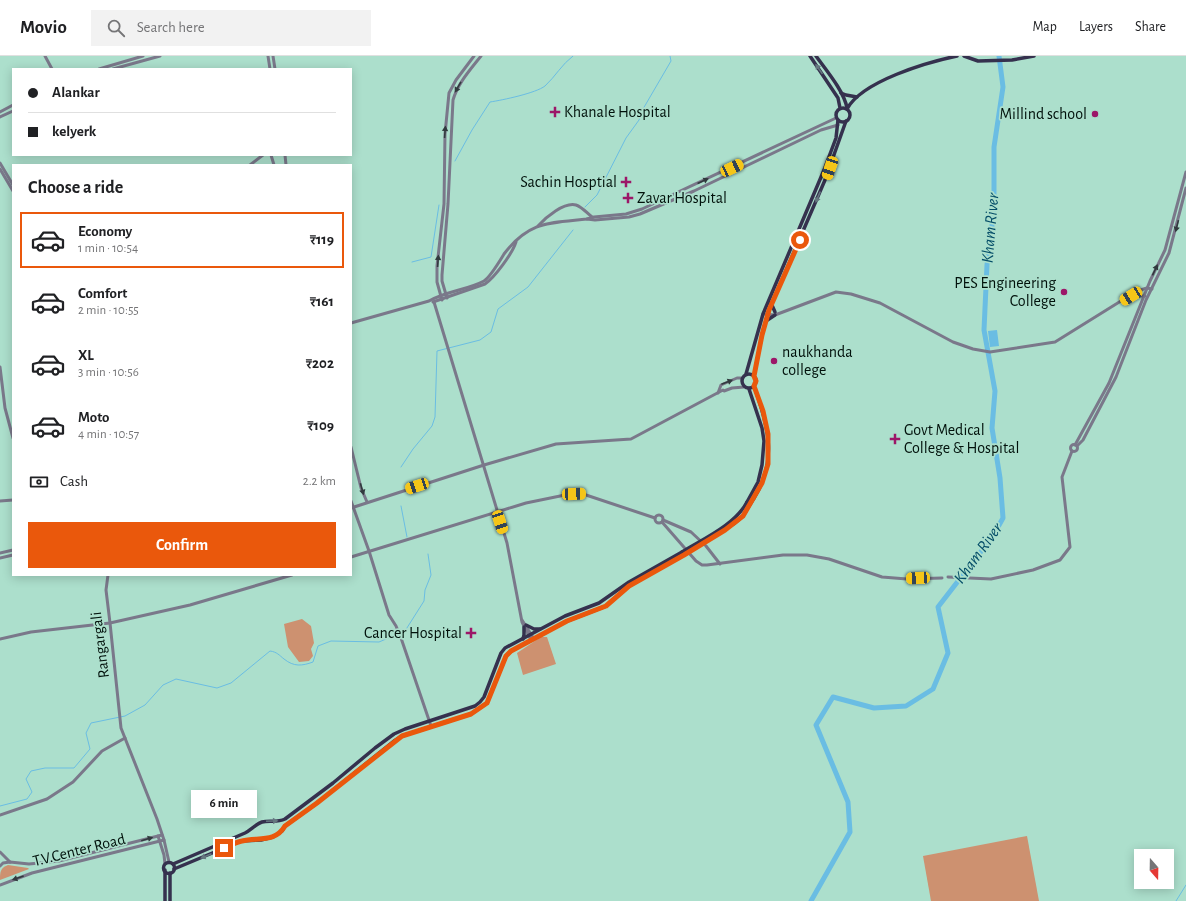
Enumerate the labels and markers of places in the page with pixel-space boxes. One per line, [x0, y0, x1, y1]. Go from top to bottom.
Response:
place label: Khanale Hospital [564, 104, 671, 120]
marker: Khanale Hospital [549, 106, 561, 118]
place label: Millind school [999, 106, 1087, 122]
marker: Millind school [1090, 109, 1100, 119]
place label: Sachin Hosptial [520, 174, 617, 190]
marker: Sachin Hosptial [620, 176, 632, 188]
place label: Zavar Hospital [637, 190, 727, 206]
marker: Zavar Hospital [622, 192, 634, 204]
place label: PES Engineering College [954, 275, 1056, 309]
marker: PES Engineering College [1059, 287, 1069, 297]
place label: naukhanda college [782, 344, 853, 378]
marker: naukhanda college [769, 356, 779, 366]
place label: Govt Medical College & Hospital [904, 422, 1019, 456]
marker: Govt Medical College & Hospital [889, 433, 901, 445]
place label: Cancer Hospital [364, 625, 462, 641]
marker: Cancer Hospital [465, 627, 477, 639]

